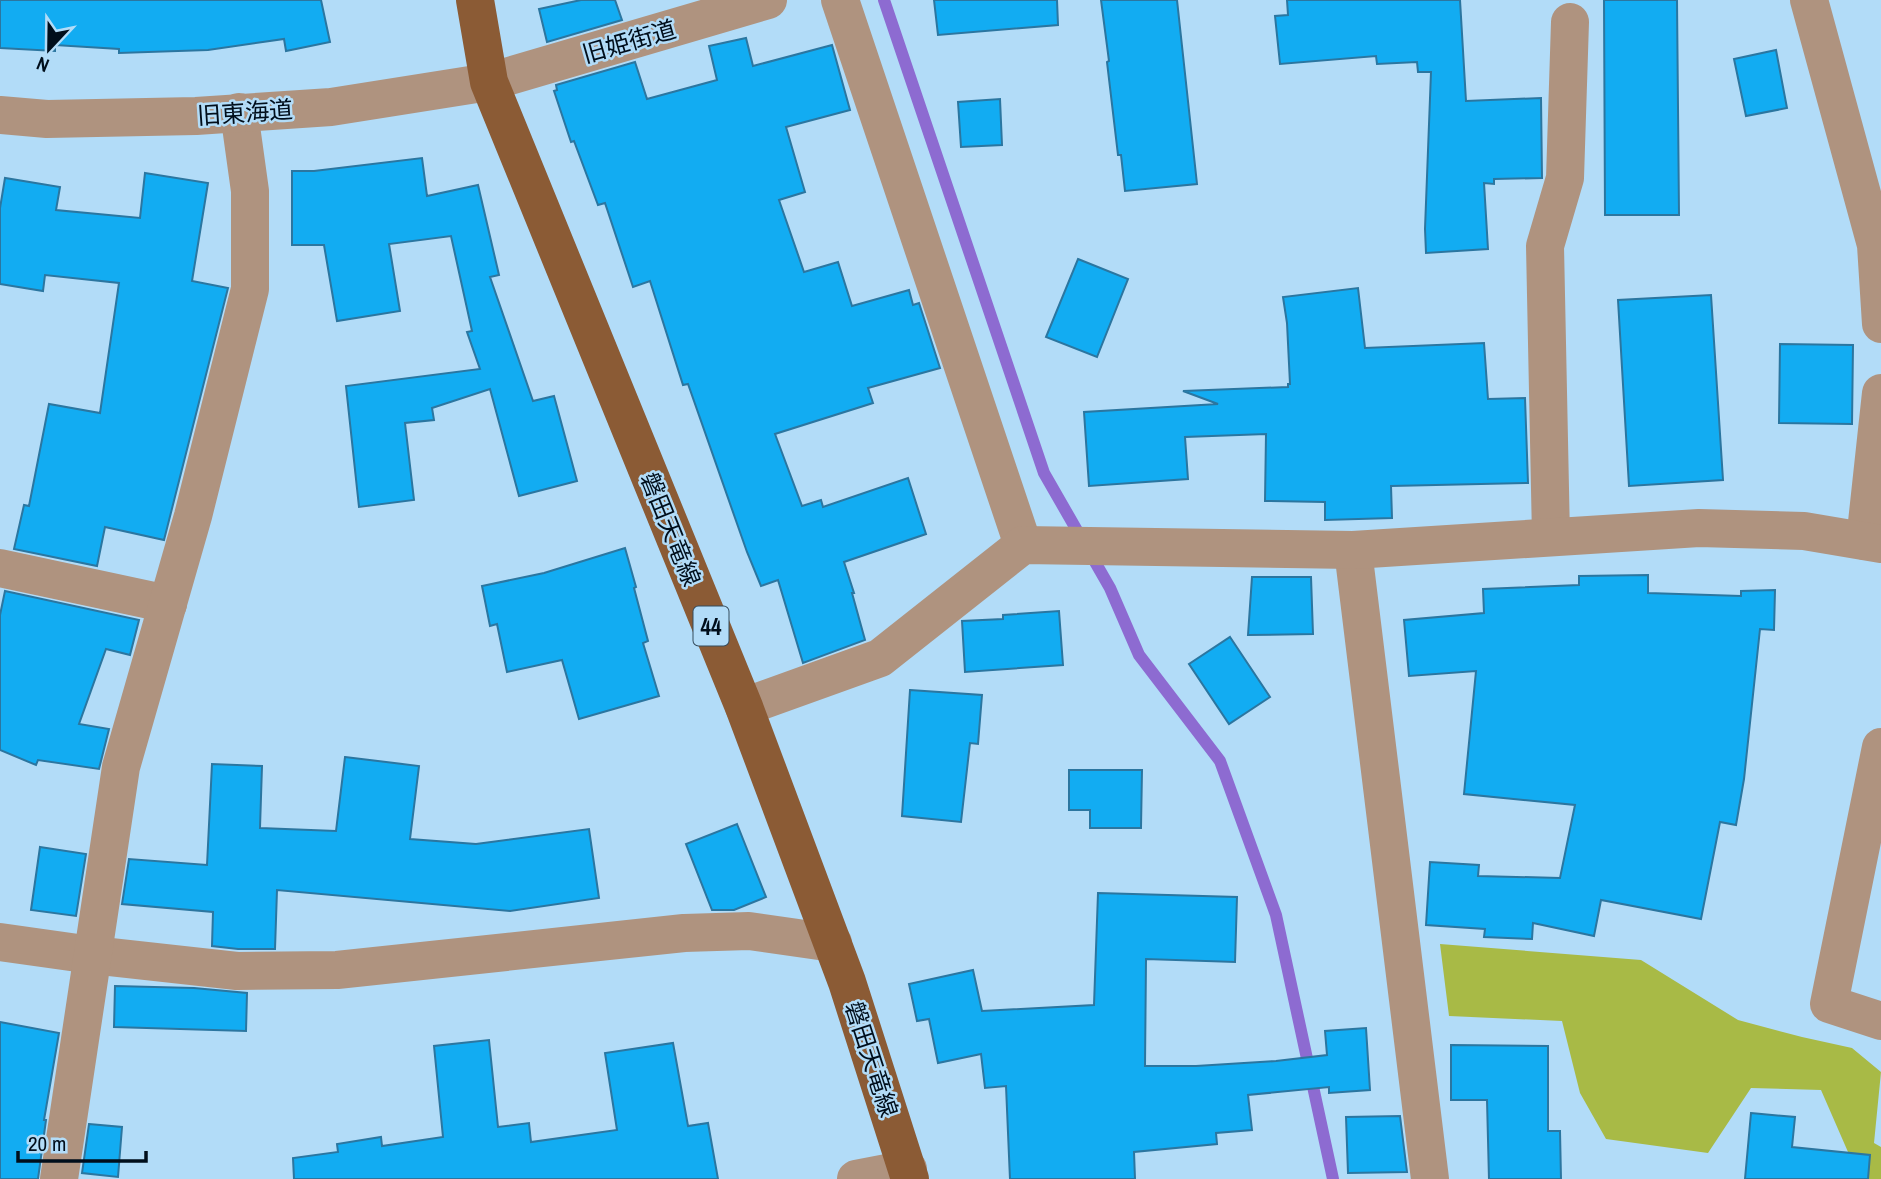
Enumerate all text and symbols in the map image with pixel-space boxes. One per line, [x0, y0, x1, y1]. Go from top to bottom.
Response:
street label: 旧姫街道 [578, 12, 680, 70]
north arrow [14, 14, 84, 84]
text: N [33, 51, 53, 79]
street label: 旧東海道 [196, 93, 294, 131]
street label: 磐田天竜線 [634, 467, 708, 591]
road number: 44 [694, 606, 728, 646]
street label: 磐田天竜線 [838, 997, 906, 1121]
scale bar [18, 1120, 145, 1164]
text: 20 m [28, 1129, 66, 1158]

